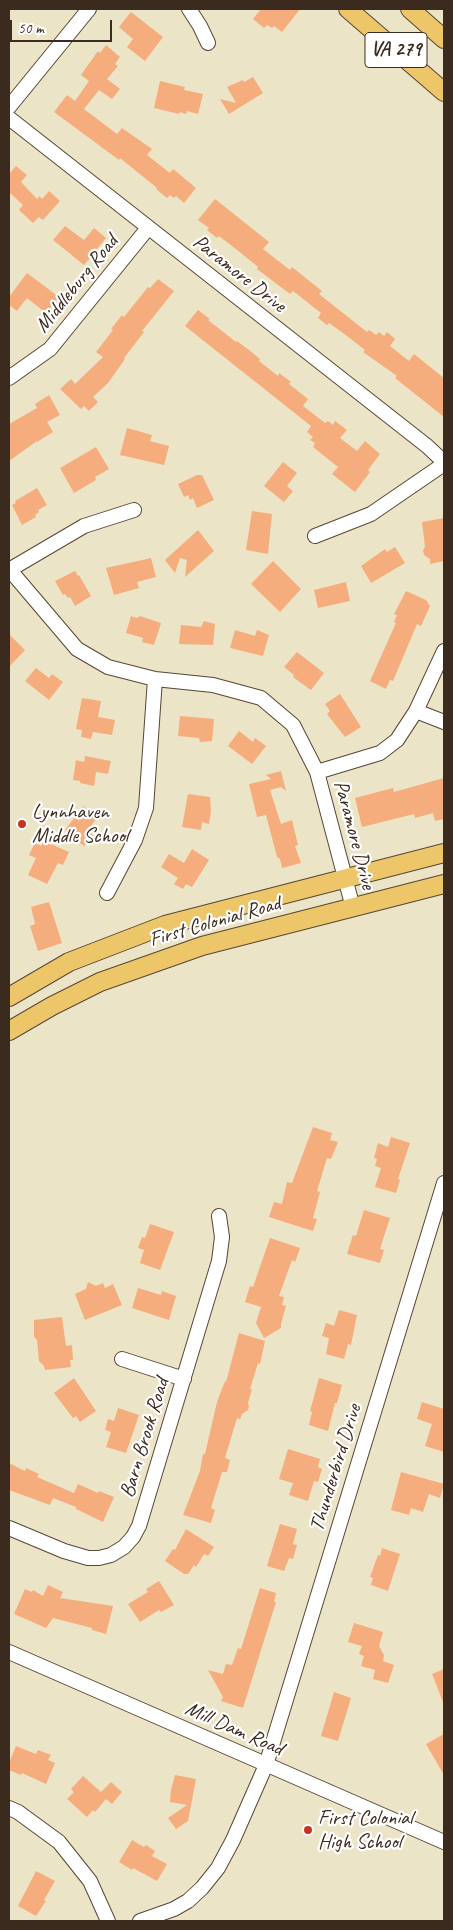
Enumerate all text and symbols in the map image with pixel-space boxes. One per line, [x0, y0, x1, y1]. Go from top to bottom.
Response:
scale bar [12, 10, 115, 42]
text: 50 m [18, 19, 44, 38]
road number: VA 279 [365, 32, 427, 68]
street label: Middleburg Road [30, 230, 124, 338]
street label: Paramore Drive [187, 230, 291, 318]
street label: Paramore Drive [327, 778, 381, 892]
place label: Lynnhaven Middle School [32, 799, 128, 849]
marker: Lynnhaven Middle School [16, 818, 28, 830]
street label: First Colonial Road [147, 891, 283, 953]
street label: Barn Brook Road [115, 1375, 175, 1501]
street label: Thunderbird Drive [305, 1402, 367, 1534]
street label: Mill Dam Road [181, 1696, 287, 1762]
place label: First Colonial High School [318, 1805, 413, 1855]
marker: First Colonial High School [302, 1824, 314, 1836]

